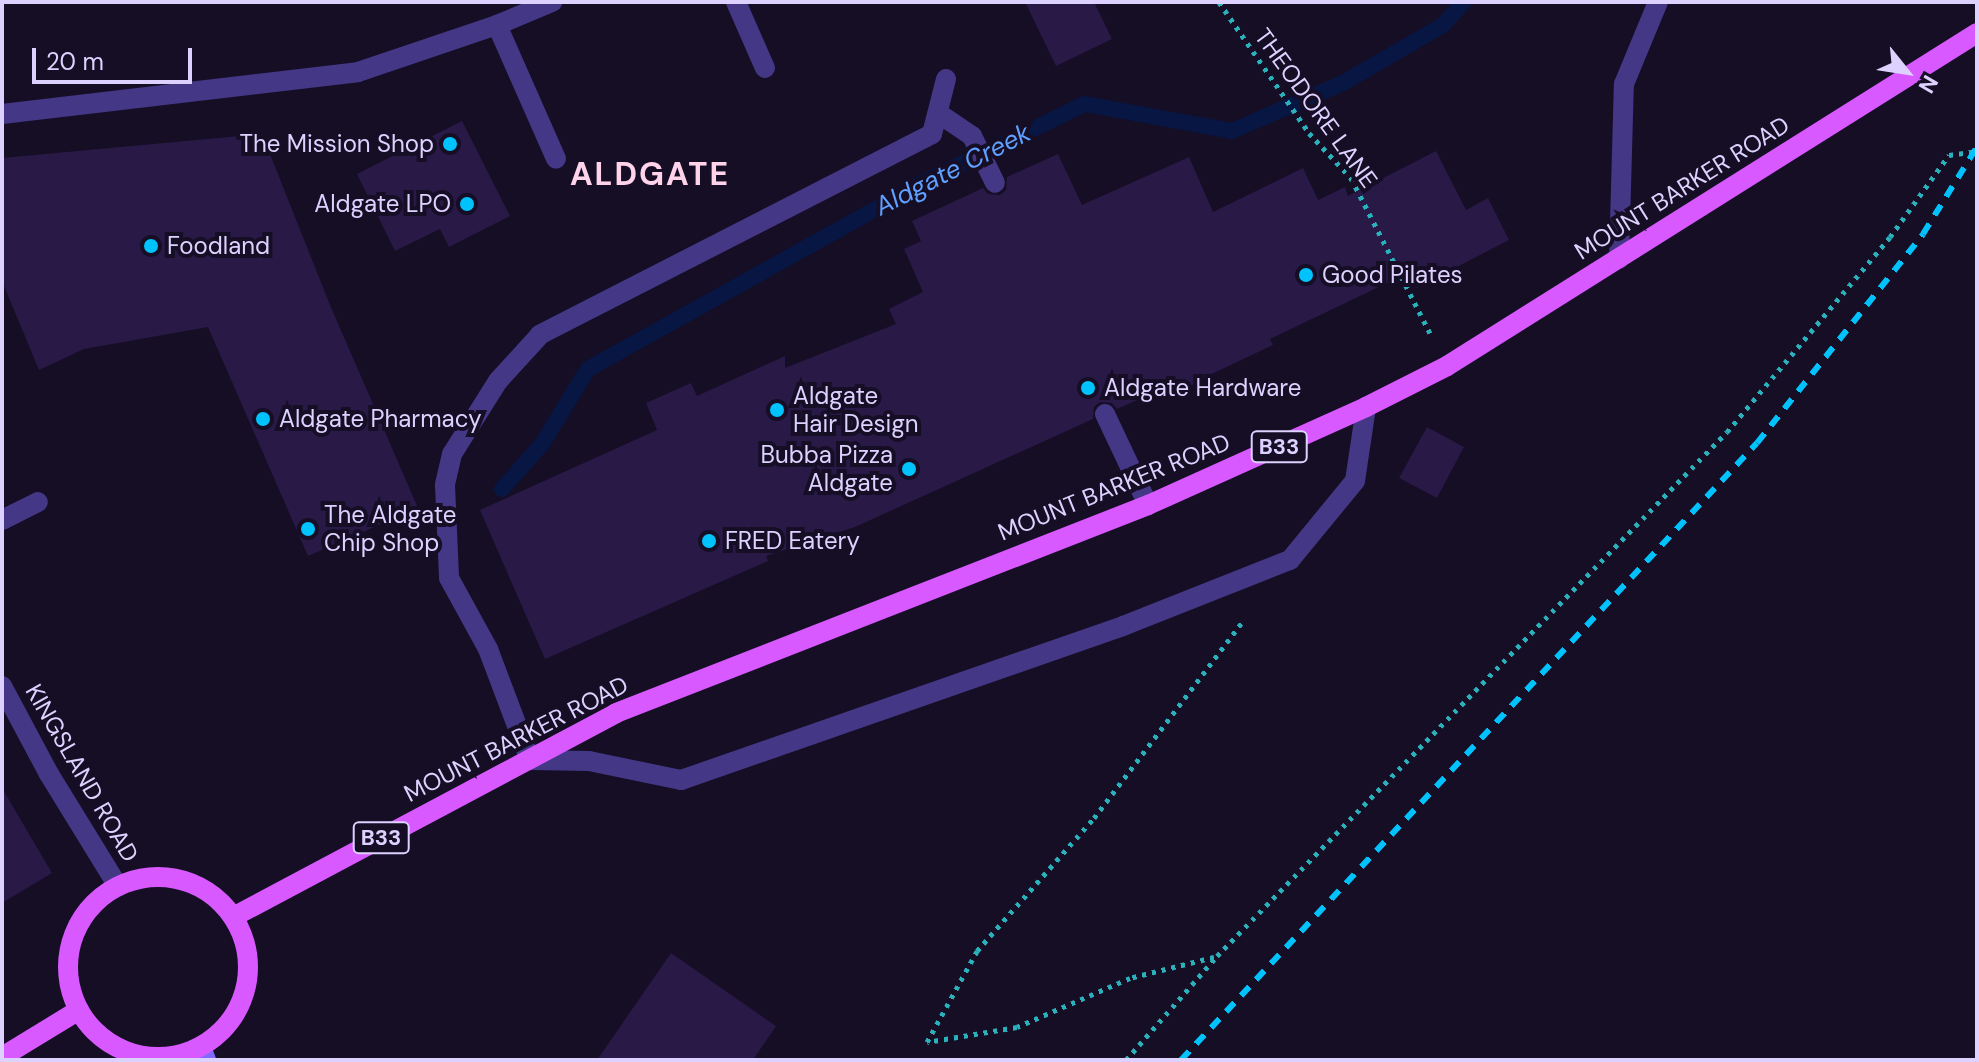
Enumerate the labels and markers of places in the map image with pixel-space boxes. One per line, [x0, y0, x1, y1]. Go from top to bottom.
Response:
place label: The Mission Shop [240, 130, 434, 158]
marker: The Mission Shop [441, 135, 459, 153]
place label: Aldgate LPO [314, 190, 451, 218]
marker: Aldgate LPO [458, 195, 476, 213]
place label: Foodland [167, 232, 270, 260]
marker: Foodland [142, 237, 160, 255]
place label: Good Pilates [1322, 261, 1463, 289]
marker: Good Pilates [1297, 266, 1315, 284]
place label: Aldgate Hardware [1104, 374, 1301, 402]
marker: Aldgate Hardware [1079, 379, 1097, 397]
place label: Aldgate Hair Design [793, 382, 919, 438]
marker: Aldgate Hair Design [768, 401, 786, 419]
place label: Aldgate Pharmacy [279, 405, 482, 433]
marker: Aldgate Pharmacy [254, 410, 272, 428]
place label: Bubba Pizza Aldgate [761, 441, 893, 497]
marker: Bubba Pizza Aldgate [900, 460, 918, 478]
place label: The Aldgate Chip Shop [324, 501, 456, 557]
marker: The Aldgate Chip Shop [299, 520, 317, 538]
place label: FRED Eatery [725, 527, 860, 555]
marker: FRED Eatery [700, 532, 718, 550]

